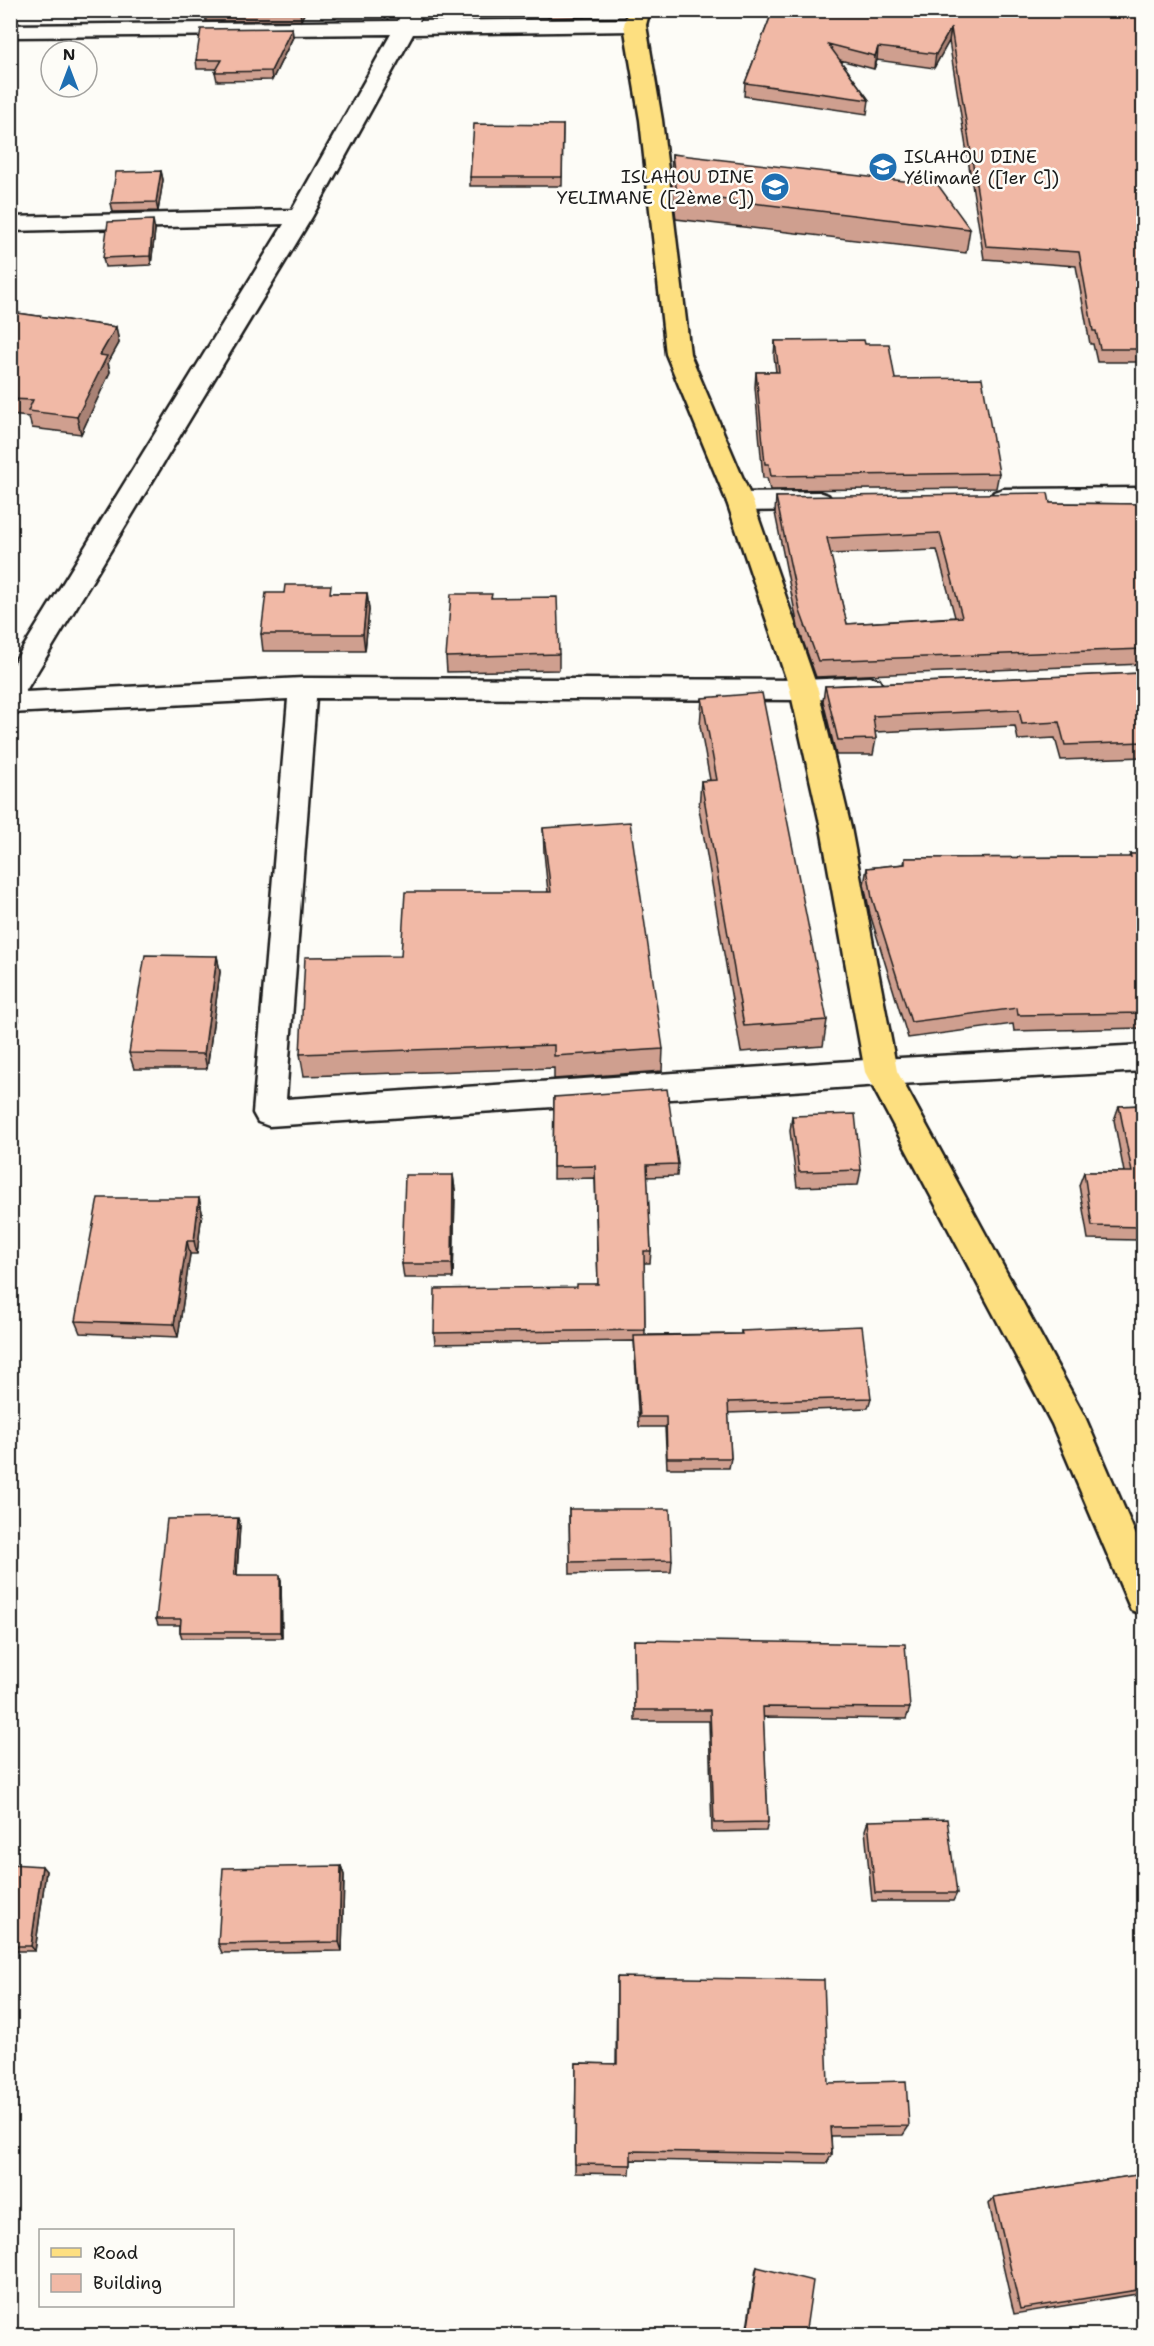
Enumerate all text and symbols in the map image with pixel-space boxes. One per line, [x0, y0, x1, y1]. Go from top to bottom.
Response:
north arrow [39, 39, 99, 99]
text: N [63, 44, 75, 65]
place label: ISLAHOU DINE Yélimané ([1er C]) [904, 145, 1059, 190]
school or university icon: ISLAHOU DINE Yélimané ([1er C]) [867, 151, 899, 183]
place label: ISLAHOU DINE YELIMANE ([2ème C]) [557, 165, 754, 210]
school or university icon: ISLAHOU DINE YELIMANE ([2ème C]) [759, 171, 791, 203]
legend [39, 2229, 234, 2307]
text: Road [93, 2241, 138, 2265]
text: Building [93, 2271, 162, 2295]

